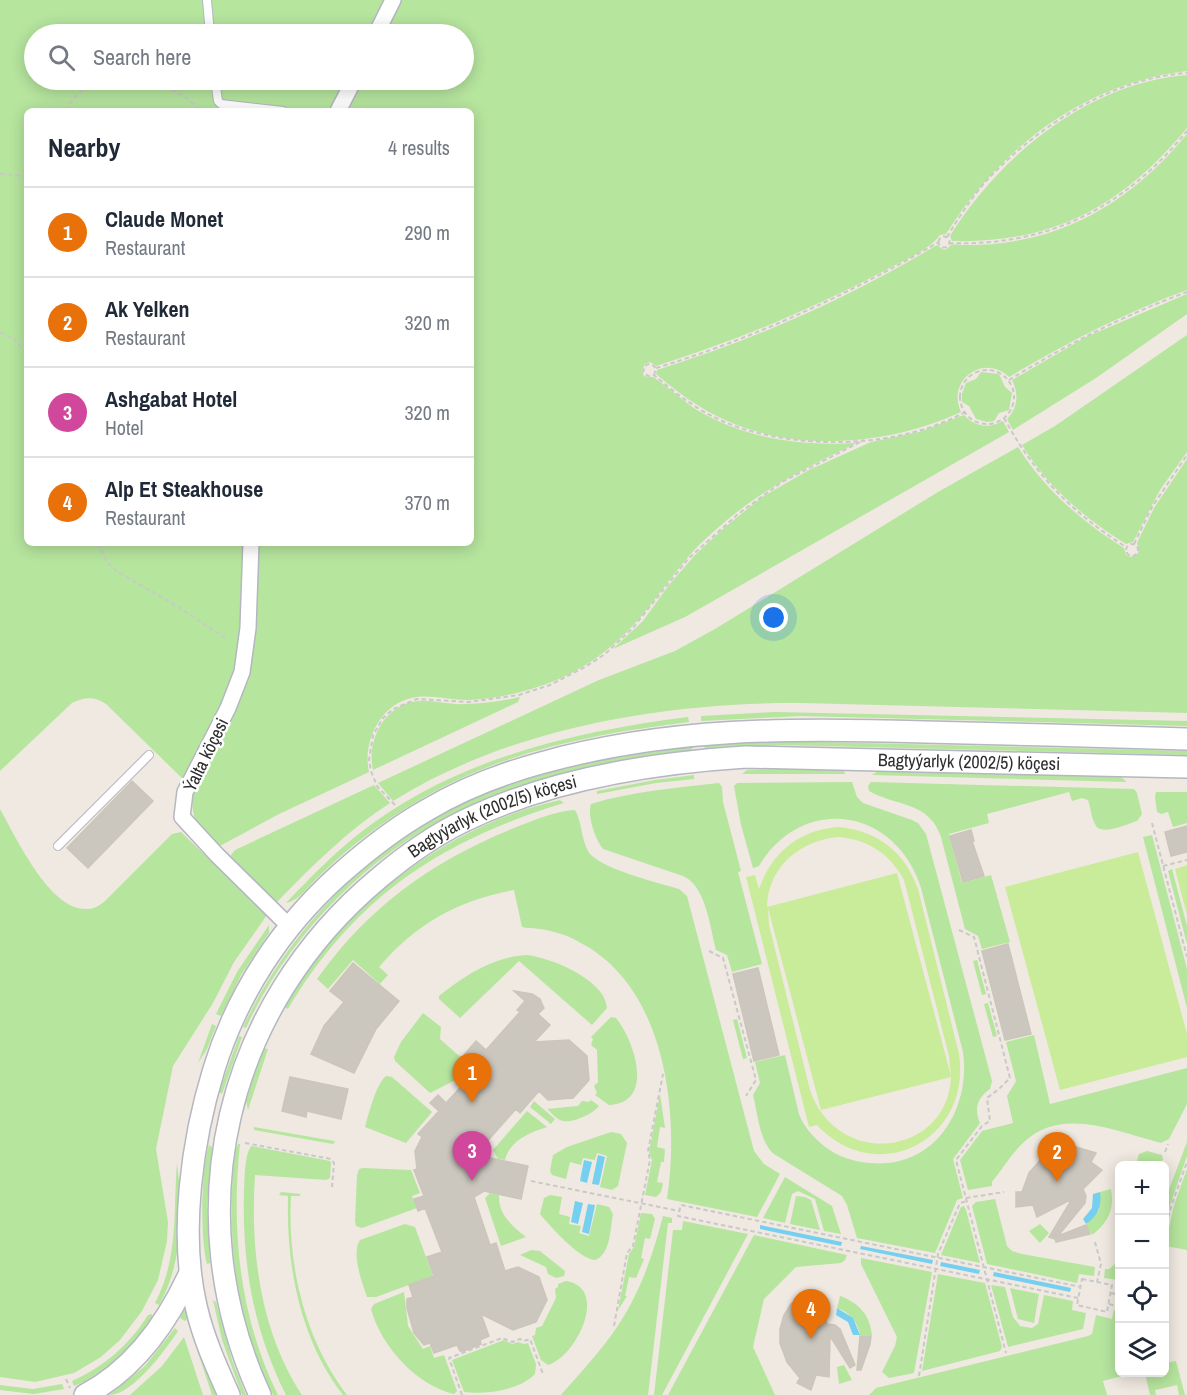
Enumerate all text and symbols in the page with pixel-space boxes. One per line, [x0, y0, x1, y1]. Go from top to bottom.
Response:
search box [24, 24, 474, 90]
icon: search [45, 41, 78, 74]
text: Search here [93, 42, 191, 72]
text: Nearby [48, 130, 120, 165]
text: 4 results [388, 134, 450, 161]
text: Claude Monet [105, 204, 223, 234]
text: 1 [63, 219, 72, 246]
text: 290 m [404, 219, 450, 246]
text: Restaurant [105, 234, 185, 261]
text: Ak Yelken [105, 294, 190, 324]
text: 2 [63, 309, 72, 336]
text: 320 m [404, 309, 450, 336]
text: Restaurant [105, 324, 185, 351]
text: Ashgabat Hotel [105, 384, 237, 414]
text: 3 [63, 399, 72, 426]
text: 320 m [404, 399, 450, 426]
text: Hotel [105, 414, 143, 441]
text: Alp Et Steakhouse [105, 474, 263, 504]
text: 4 [63, 489, 72, 516]
text: 370 m [404, 489, 450, 516]
text: Restaurant [105, 504, 185, 531]
your location [759, 603, 788, 632]
street label: Ýalta köçesi [177, 714, 234, 796]
street label: Bagtyýarlyk (2002/5) köçesi [878, 747, 1060, 776]
street label: Bagtyýarlyk (2002/5) köçesi [403, 769, 579, 863]
pin: 1 [452, 1054, 492, 1103]
pin: 3 [452, 1132, 492, 1181]
pin: 2 [1038, 1132, 1076, 1182]
map controls [1115, 1161, 1169, 1377]
button: + [1115, 1161, 1169, 1215]
button: − [1115, 1215, 1169, 1269]
button: locate [1115, 1269, 1169, 1323]
pin: 4 [792, 1290, 830, 1339]
button: layers [1115, 1323, 1169, 1377]

